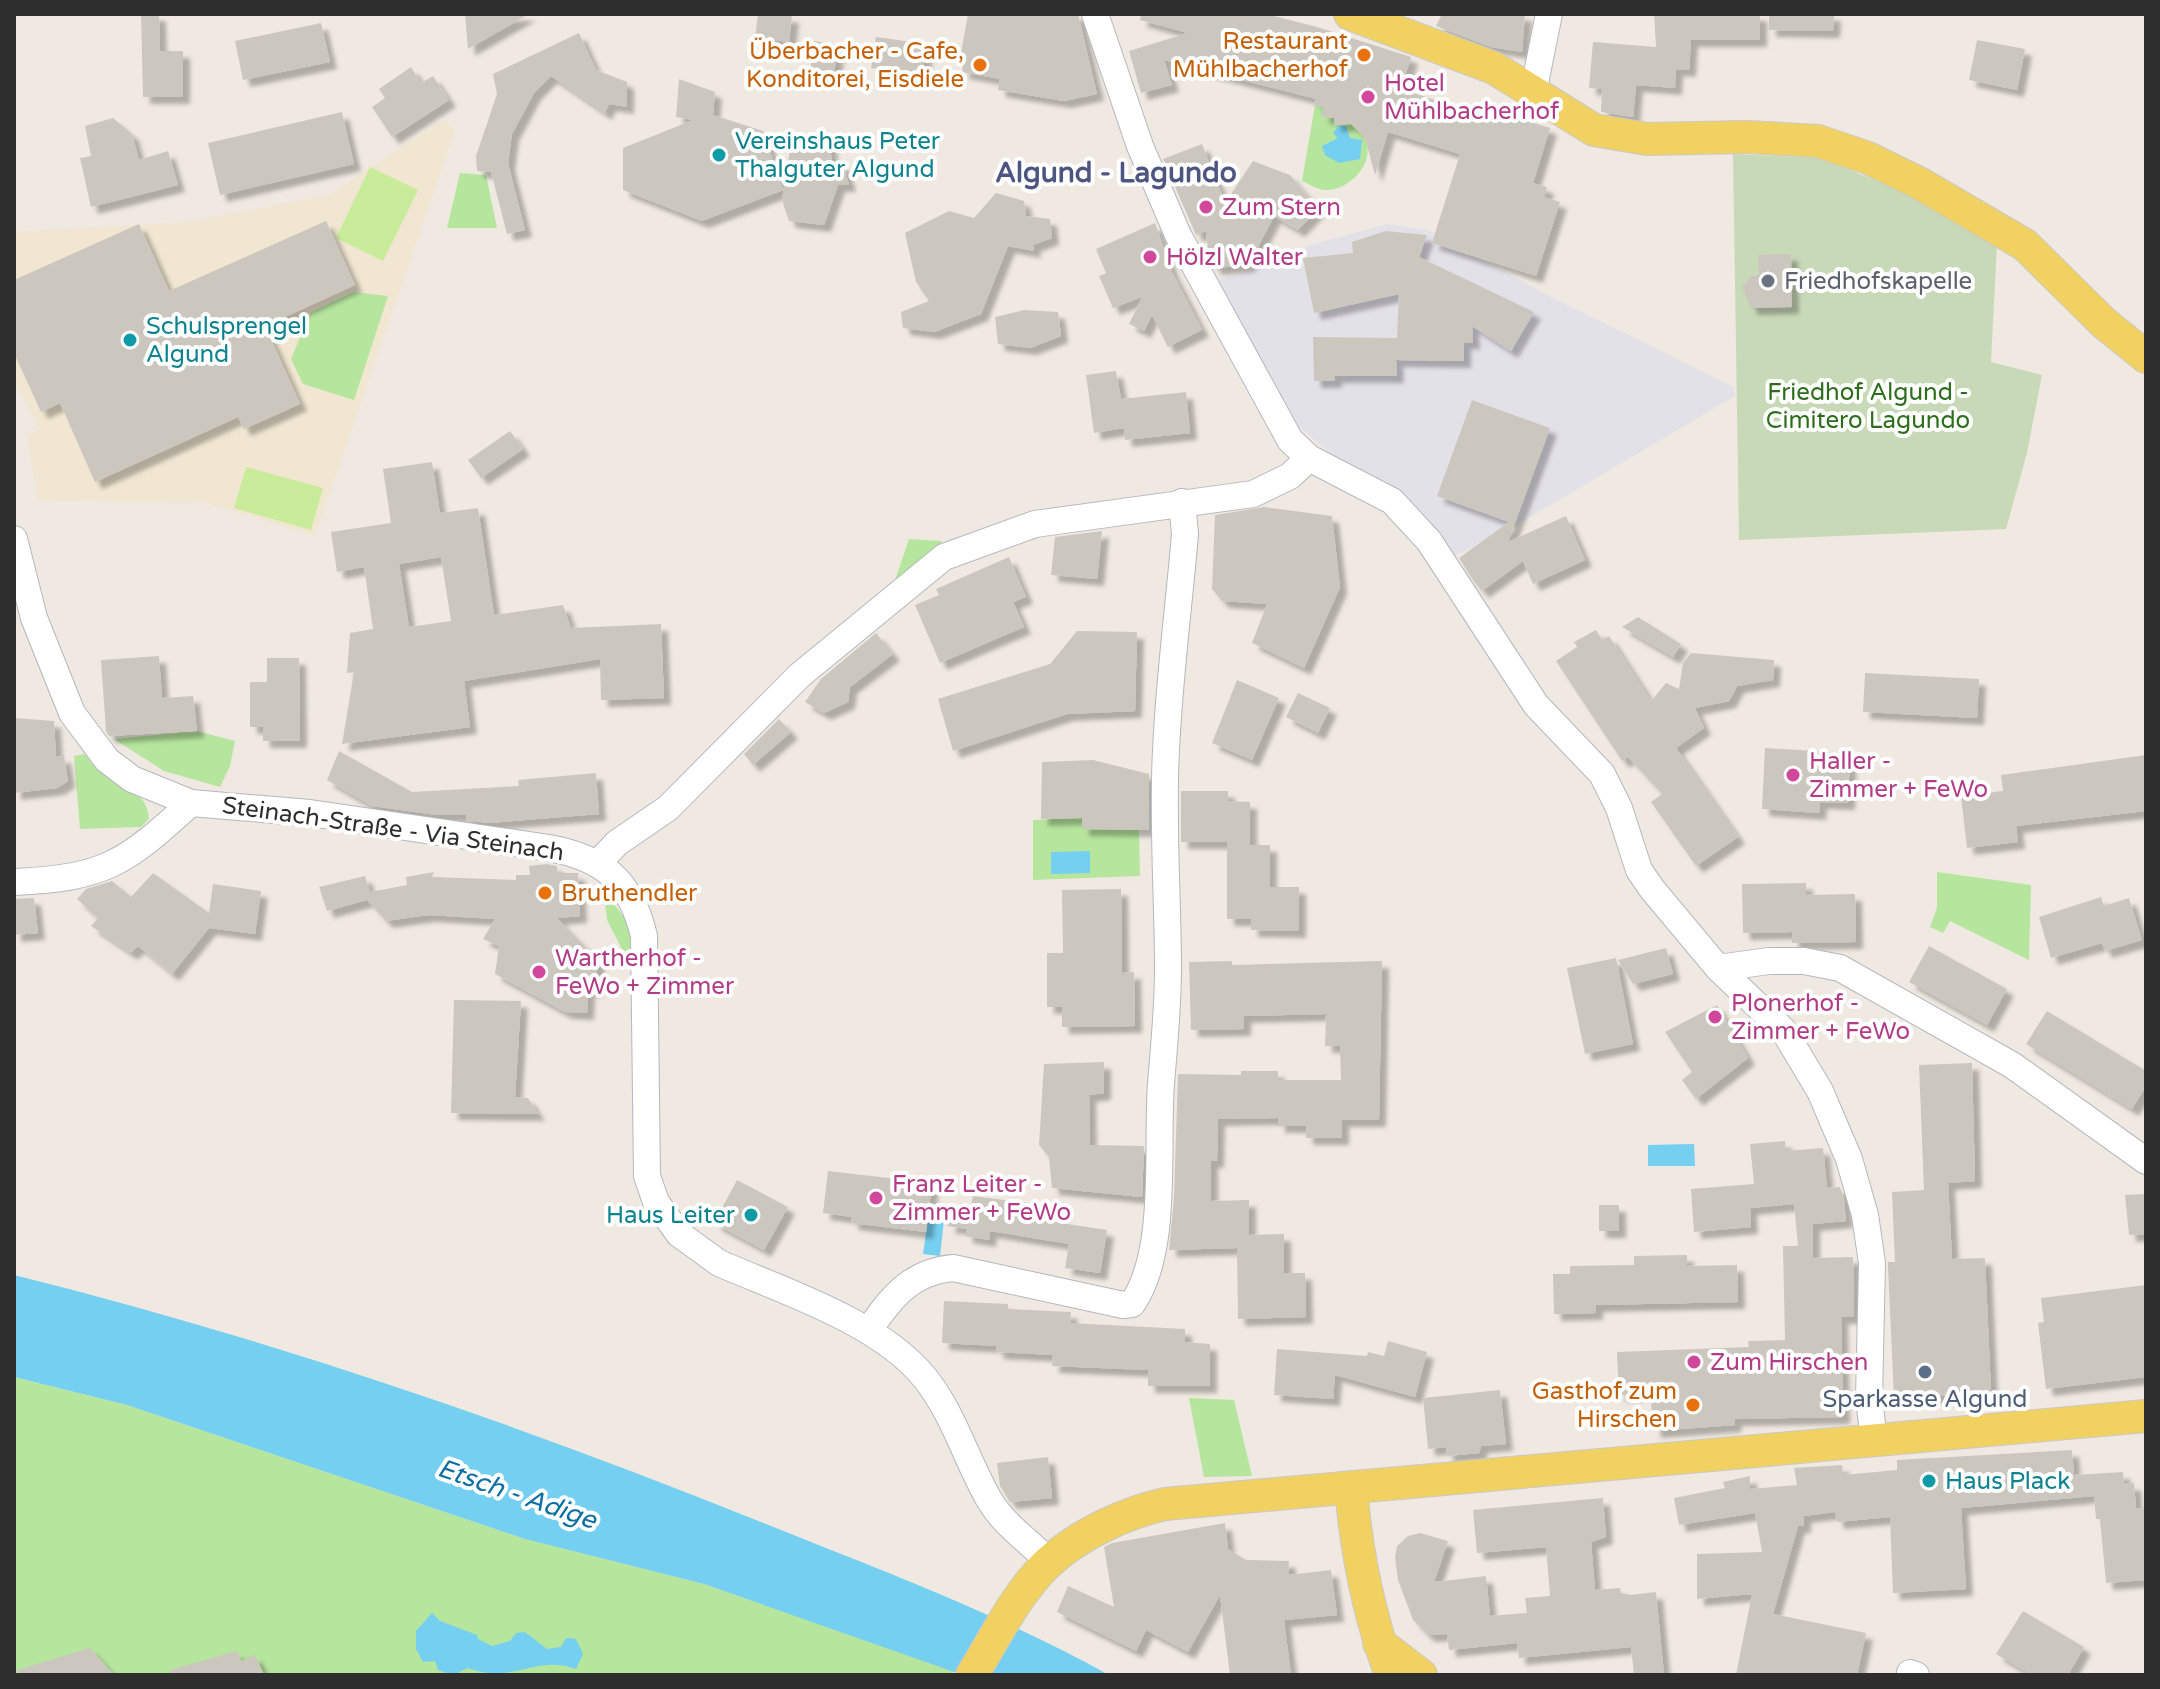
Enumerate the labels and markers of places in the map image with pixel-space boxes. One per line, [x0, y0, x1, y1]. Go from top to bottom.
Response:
place label: Restaurant Mühlbacherhof [1173, 27, 1349, 84]
place label: Überbacher - Cafe, Konditorei, Eisdiele [746, 37, 964, 94]
marker: Restaurant Mühlbacherhof [1355, 46, 1373, 64]
marker: Überbacher - Cafe, Konditorei, Eisdiele [971, 56, 989, 74]
place label: Hotel Mühlbacherhof [1384, 69, 1560, 126]
marker: Hotel Mühlbacherhof [1359, 88, 1377, 106]
place label: Vereinshaus Peter Thalguter Algund [735, 127, 941, 184]
marker: Vereinshaus Peter Thalguter Algund [710, 146, 728, 164]
place label: Zum Stern [1222, 193, 1341, 222]
marker: Zum Stern [1197, 198, 1215, 216]
place label: Hölzl Walter [1166, 243, 1304, 272]
marker: Hölzl Walter [1141, 248, 1159, 266]
place label: Friedhofskapelle [1784, 267, 1972, 296]
marker: Friedhofskapelle [1759, 272, 1777, 290]
place label: Schulsprengel Algund [146, 312, 307, 369]
marker: Schulsprengel Algund [121, 331, 139, 349]
place label: Haller - Zimmer + FeWo [1809, 747, 1988, 804]
marker: Haller - Zimmer + FeWo [1784, 766, 1802, 784]
place label: Bruthendler [561, 879, 698, 908]
marker: Bruthendler [536, 884, 554, 902]
place label: Wartherhof - FeWo + Zimmer [555, 944, 735, 1001]
marker: Wartherhof - FeWo + Zimmer [530, 963, 548, 981]
place label: Plonerhof - Zimmer + FeWo [1731, 989, 1910, 1046]
marker: Plonerhof - Zimmer + FeWo [1706, 1008, 1724, 1026]
place label: Franz Leiter - Zimmer + FeWo [892, 1170, 1071, 1227]
marker: Franz Leiter - Zimmer + FeWo [867, 1189, 885, 1207]
place label: Haus Leiter [606, 1201, 736, 1230]
marker: Haus Leiter [742, 1206, 760, 1224]
place label: Zum Hirschen [1710, 1348, 1868, 1377]
marker: Zum Hirschen [1685, 1353, 1703, 1371]
marker: Sparkasse Algund [1916, 1363, 1934, 1381]
place label: Gasthof zum Hirschen [1532, 1377, 1677, 1434]
place label: Sparkasse Algund [1823, 1385, 2027, 1414]
marker: Gasthof zum Hirschen [1684, 1396, 1702, 1414]
place label: Haus Plack [1945, 1467, 2070, 1496]
marker: Haus Plack [1920, 1472, 1938, 1490]

